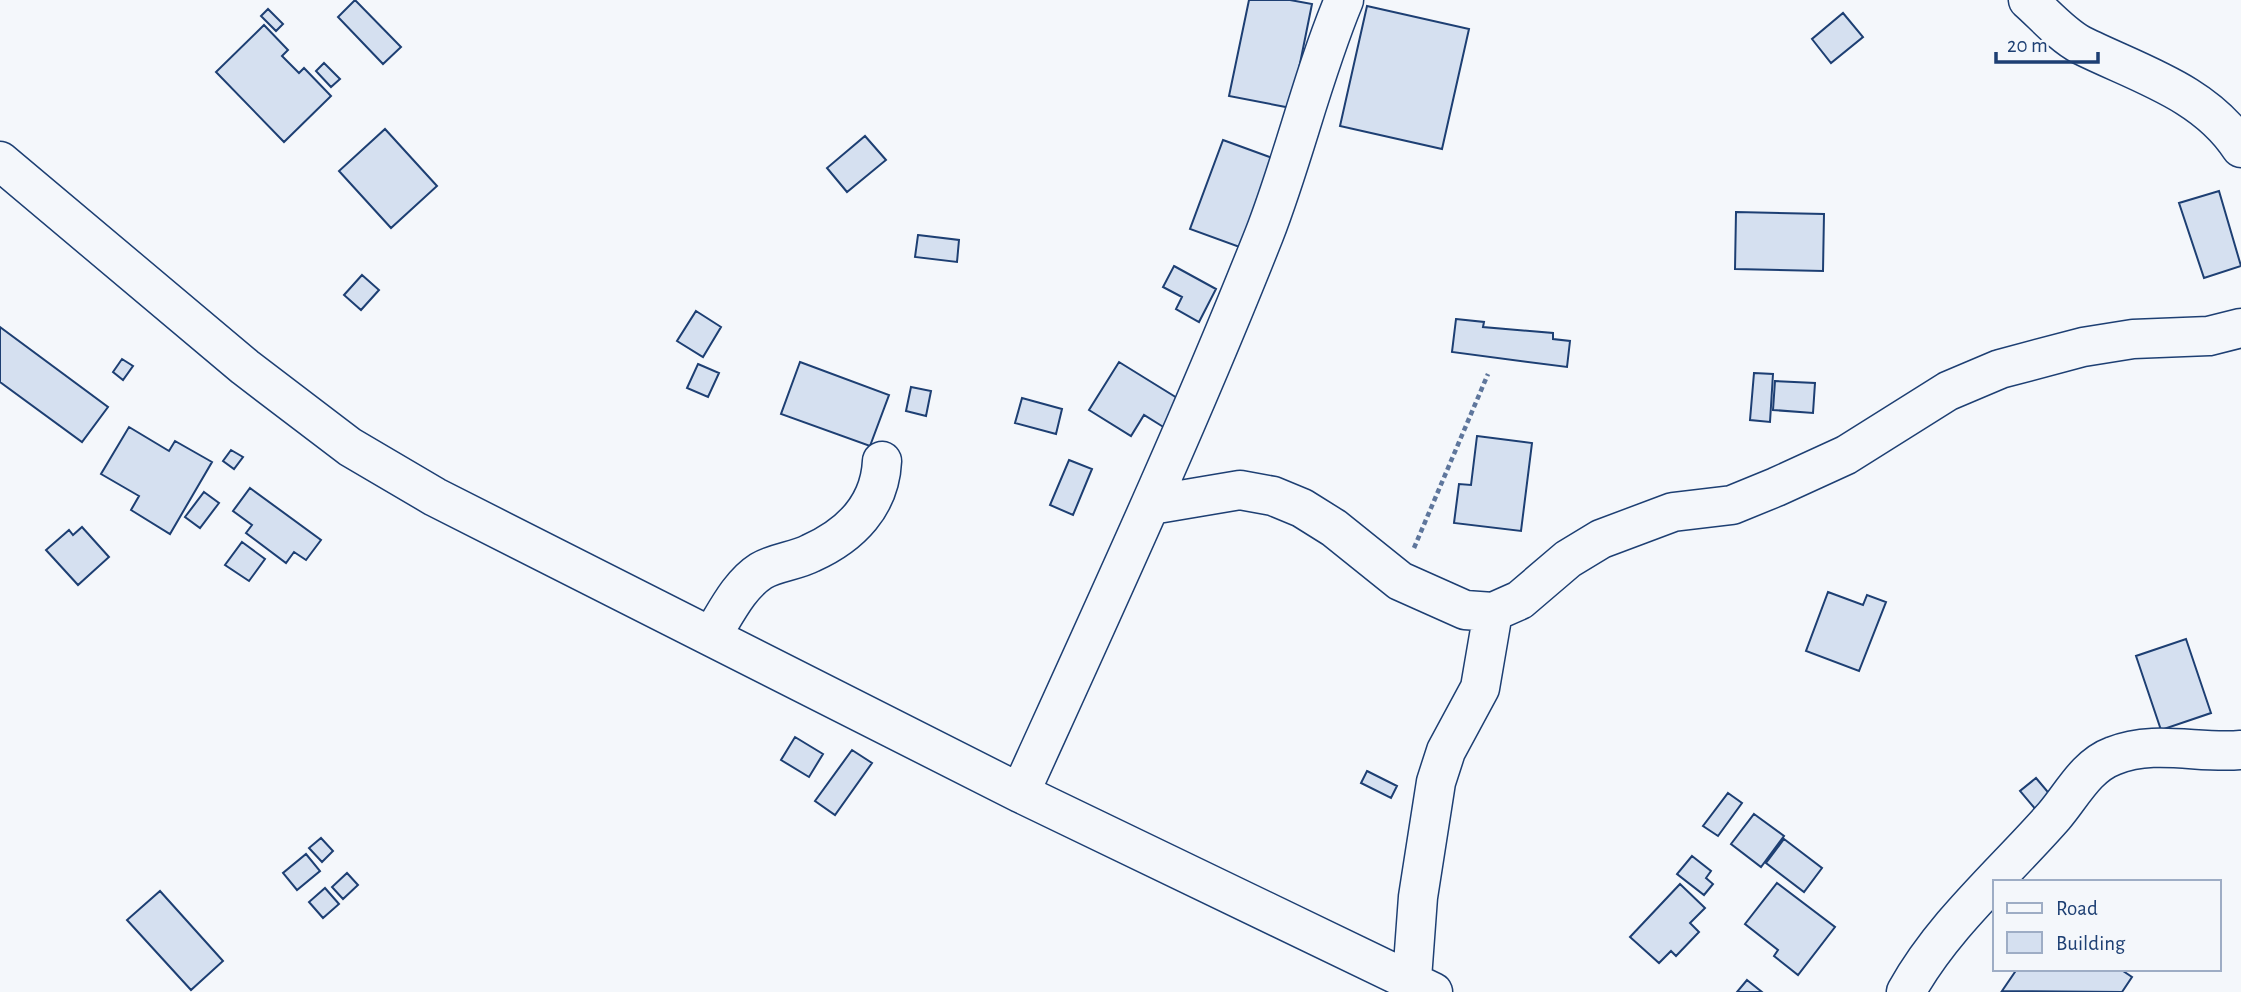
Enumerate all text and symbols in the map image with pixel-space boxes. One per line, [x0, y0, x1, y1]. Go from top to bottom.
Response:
scale bar [1996, 21, 2098, 65]
text: 20 m [2007, 35, 2048, 56]
legend [1993, 880, 2220, 971]
text: Road [2056, 898, 2098, 919]
text: Building [2056, 933, 2126, 954]

